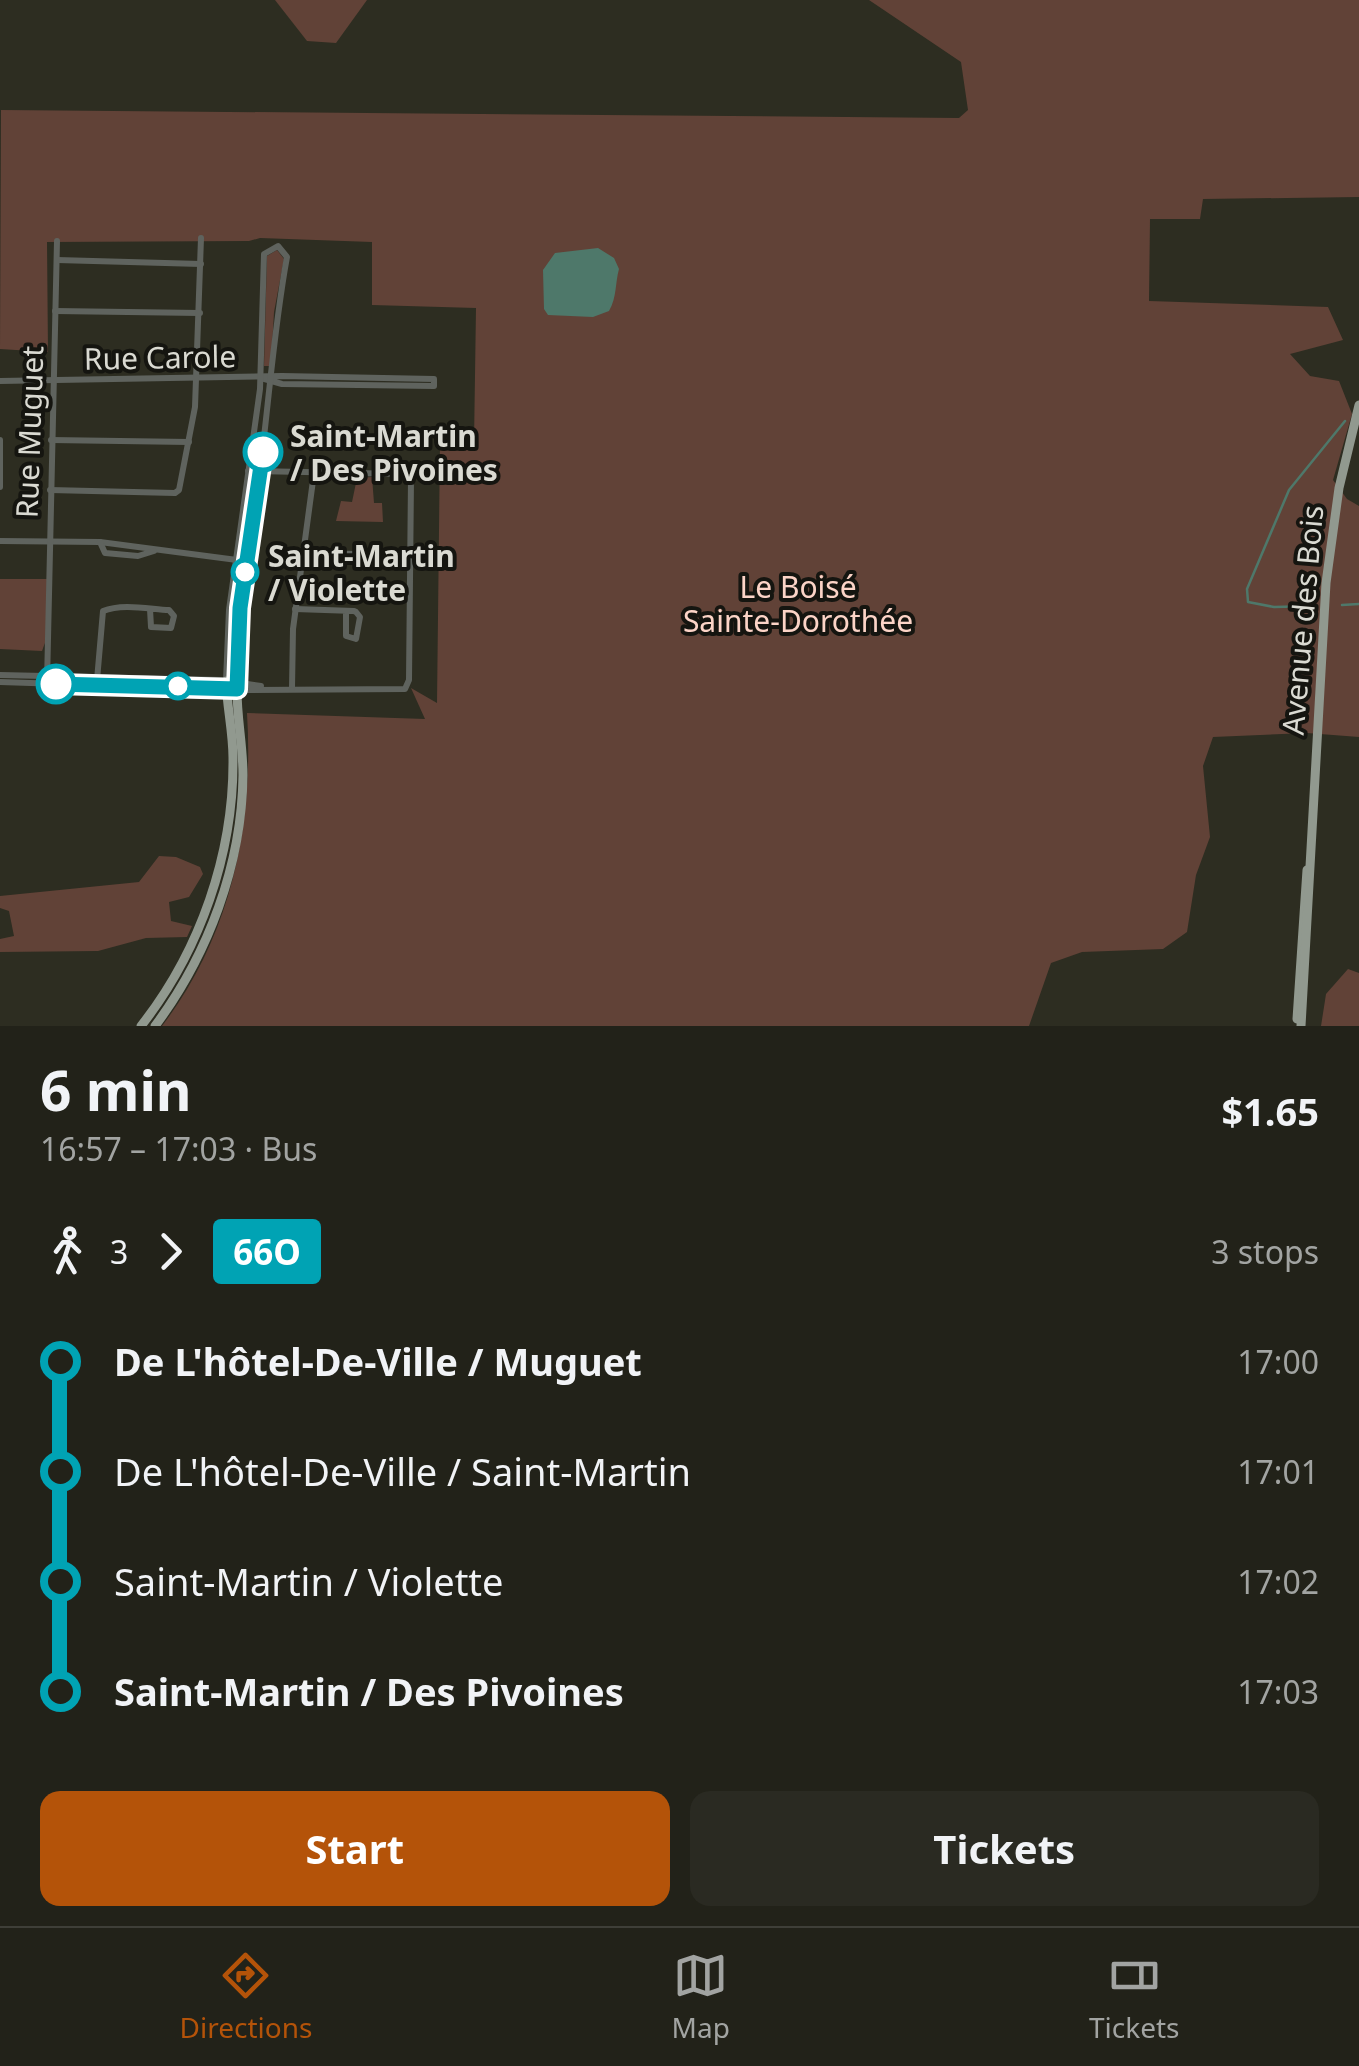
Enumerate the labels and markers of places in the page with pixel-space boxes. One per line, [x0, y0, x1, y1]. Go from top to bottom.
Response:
place label: Saint-Martin / Des Pivoines [290, 415, 498, 490]
marker: Saint-Martin / Des Pivoines [244, 433, 282, 471]
place label: Saint-Martin / Violette [268, 535, 455, 610]
marker: Saint-Martin / Violette [232, 559, 258, 585]
unlabelled marker [37, 665, 75, 703]
unlabelled marker [165, 673, 191, 699]

